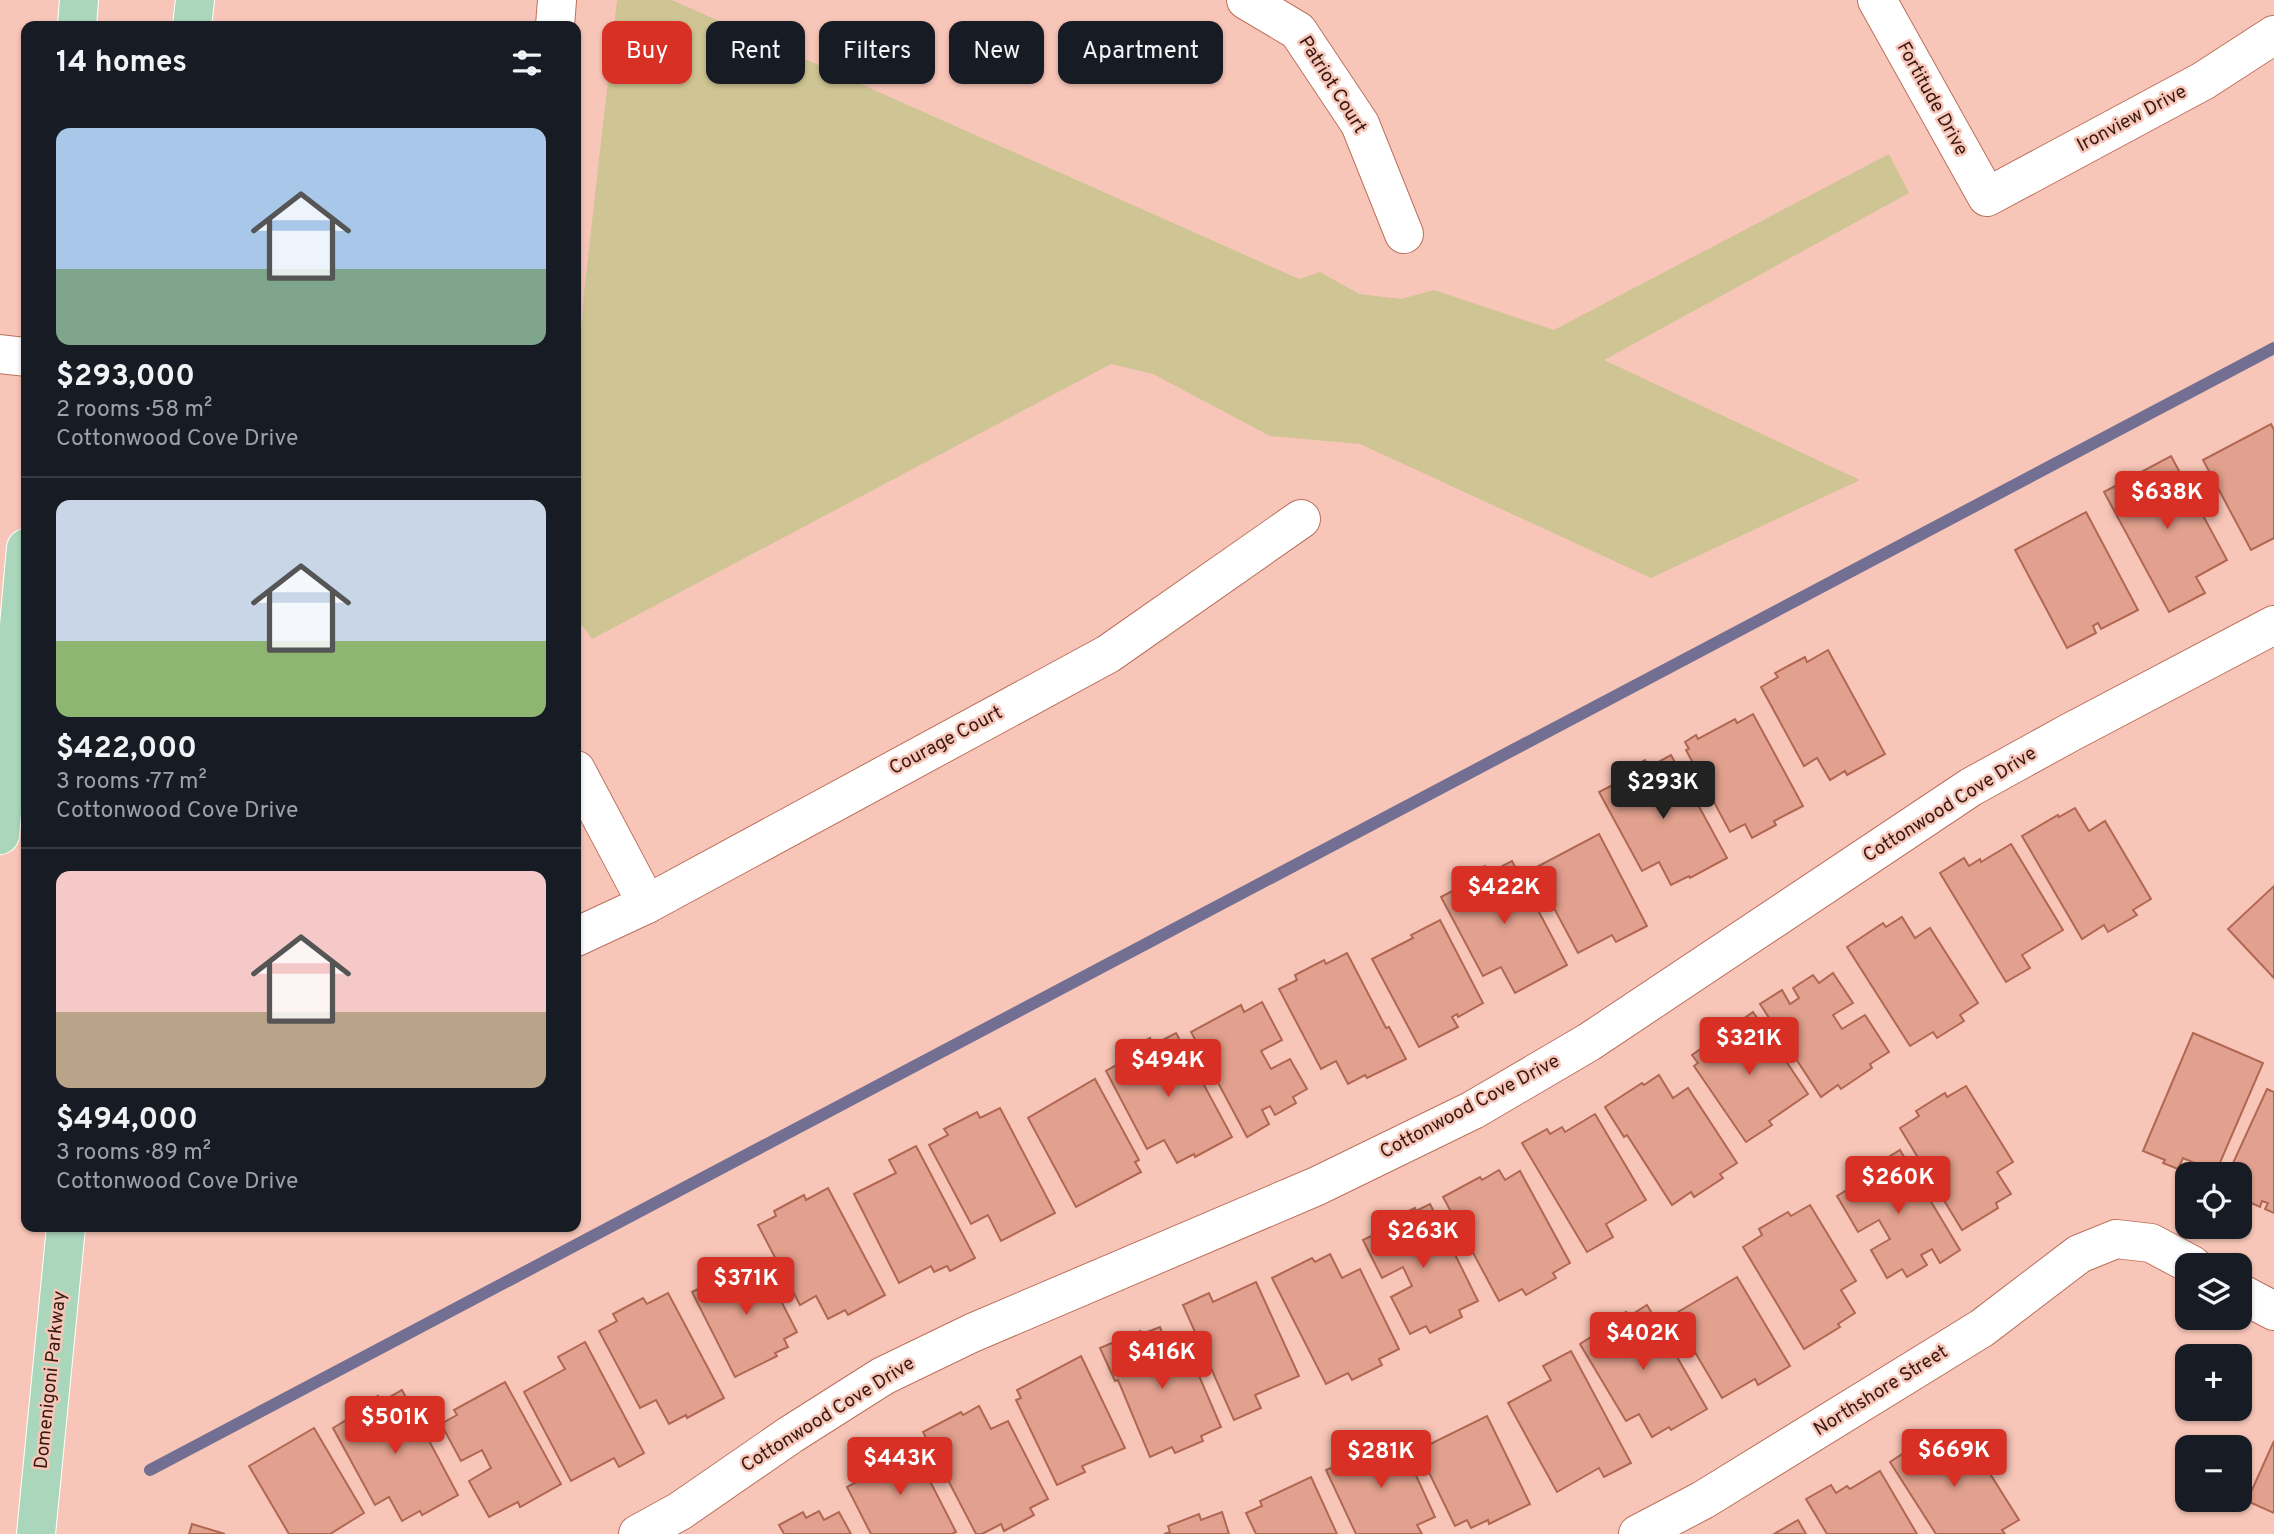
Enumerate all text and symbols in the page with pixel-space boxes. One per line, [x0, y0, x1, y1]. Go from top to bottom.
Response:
chip: Buy [602, 21, 692, 84]
chip: Rent [706, 21, 805, 84]
chip: Filters [819, 21, 935, 84]
chip: New [949, 21, 1044, 84]
chip: Apartment [1058, 21, 1223, 84]
street label: Patriot Court [1293, 32, 1371, 138]
street label: Fortitude Drive [1891, 38, 1973, 160]
icon: filters [508, 44, 546, 82]
text: 14 homes [56, 45, 187, 82]
street label: Ironview Drive [2073, 80, 2191, 158]
icon: home [238, 173, 364, 299]
text: $293,000 [56, 359, 195, 396]
text: 2 rooms · 58 m² [56, 396, 212, 425]
text: Cottonwood Cove Drive [56, 425, 298, 454]
pin: $638K [2118, 472, 2216, 531]
text: $638K [2131, 479, 2203, 508]
icon: home [238, 545, 364, 671]
street label: Courage Court [885, 701, 1007, 781]
text: $422,000 [56, 731, 197, 768]
street label: Cottonwood Cove Drive [1859, 742, 2041, 868]
pin: $293K [1614, 762, 1712, 821]
text: 3 rooms · 77 m² [56, 768, 207, 797]
text: $293K [1627, 769, 1699, 798]
text: Cottonwood Cove Drive [56, 797, 298, 826]
pin: $422K [1455, 866, 1553, 926]
text: $422K [1467, 874, 1541, 903]
icon: home [238, 916, 364, 1042]
pin: $321K [1700, 1018, 1798, 1077]
text: $321K [1716, 1025, 1782, 1054]
pin: $494K [1119, 1040, 1217, 1099]
text: $494K [1131, 1047, 1205, 1076]
street label: Cottonwood Cove Drive [1376, 1049, 1564, 1165]
text: $494,000 [56, 1102, 198, 1139]
text: 3 rooms · 89 m² [56, 1139, 211, 1168]
pin: $260K [1849, 1156, 1947, 1216]
map controls [2175, 1162, 2252, 1512]
button: locate [2175, 1162, 2252, 1239]
text: $260K [1861, 1164, 1935, 1193]
text: Cottonwood Cove Drive [56, 1168, 298, 1197]
pin: $263K [1374, 1210, 1472, 1270]
text: $263K [1387, 1218, 1459, 1247]
button: layers [2175, 1253, 2252, 1330]
pin: $371K [697, 1258, 795, 1317]
text: $371K [713, 1265, 779, 1294]
street label: Domenigoni Parkway [30, 1290, 72, 1470]
pin: $402K [1594, 1312, 1692, 1372]
text: $402K [1606, 1320, 1680, 1349]
pin: $416K [1113, 1332, 1211, 1391]
text: $416K [1128, 1339, 1196, 1368]
street label: Northshore Street [1810, 1340, 1952, 1442]
button: + [2175, 1344, 2252, 1421]
street label: Cottonwood Cove Drive [737, 1352, 919, 1478]
pin: $501K [346, 1396, 444, 1456]
text: $501K [361, 1404, 429, 1433]
pin: $281K [1332, 1430, 1430, 1490]
pin: $669K [1905, 1430, 2003, 1489]
button: − [2175, 1435, 2252, 1512]
text: $669K [1918, 1437, 1990, 1466]
pin: $443K [851, 1438, 949, 1497]
text: $281K [1347, 1438, 1415, 1467]
text: $443K [863, 1445, 937, 1474]

